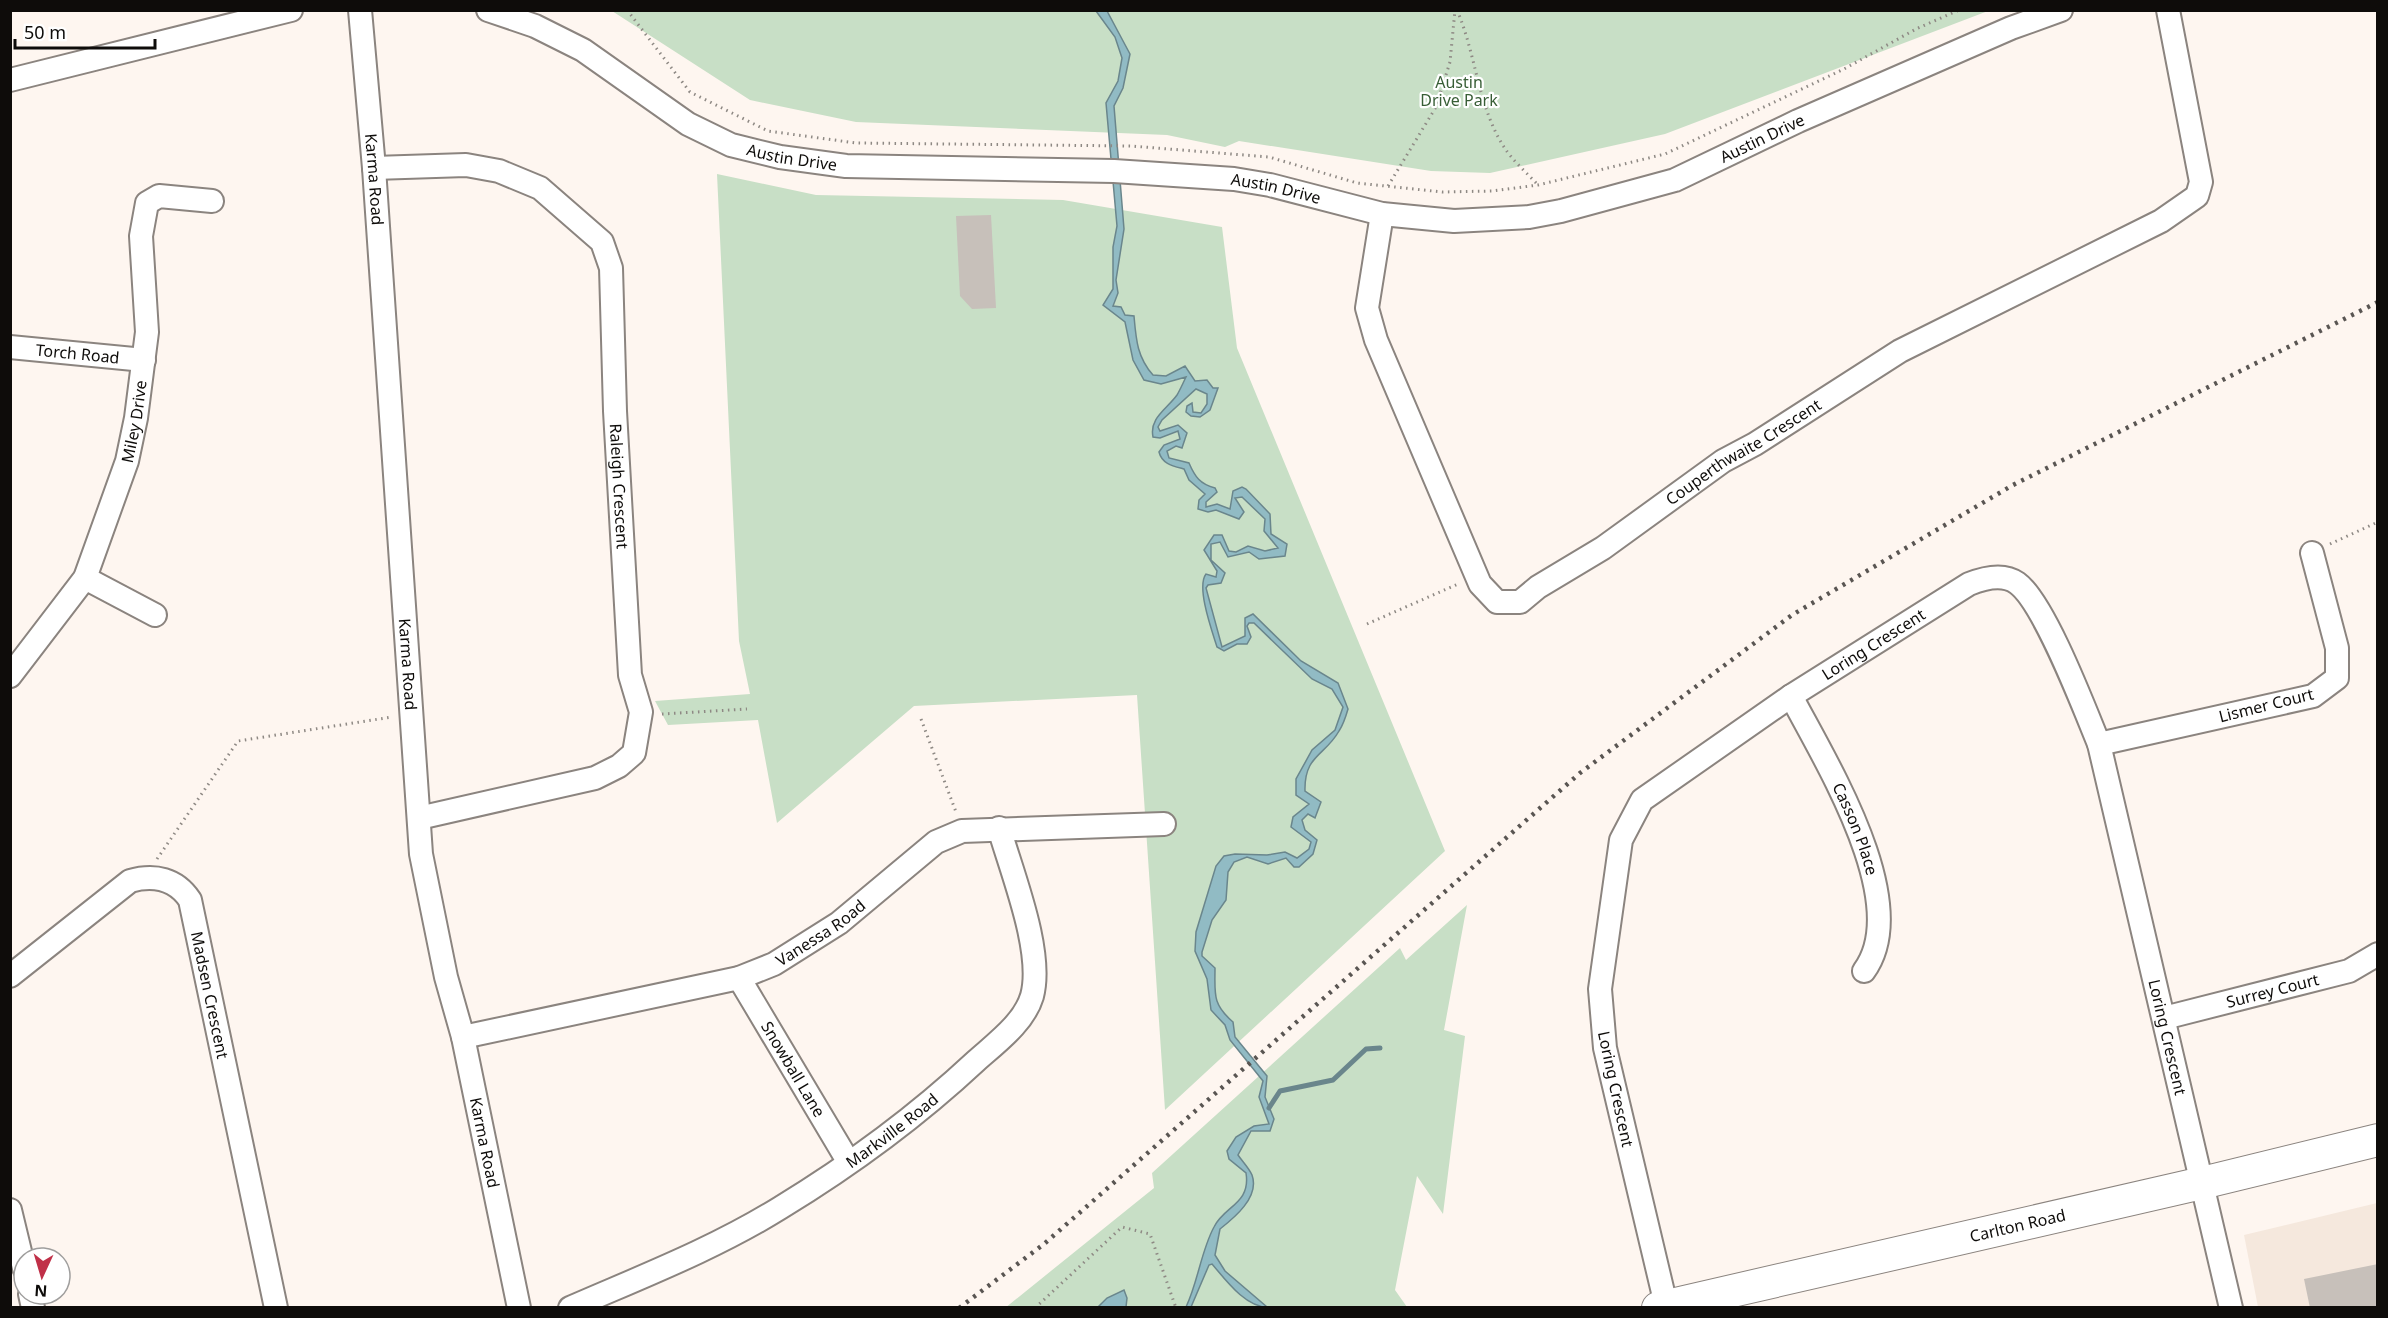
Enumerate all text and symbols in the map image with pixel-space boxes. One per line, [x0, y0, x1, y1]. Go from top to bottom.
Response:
scale bar [15, 12, 154, 50]
text: 50 m [24, 20, 66, 44]
park label: Austin Drive Park [1420, 71, 1498, 111]
street label: Austin Drive [1716, 109, 1808, 168]
street label: Karma Road [360, 132, 389, 226]
street label: Austin Drive [745, 138, 839, 176]
street label: Austin Drive [1230, 168, 1323, 209]
street label: Torch Road [35, 339, 121, 369]
street label: Miley Drive [116, 379, 152, 465]
street label: Couperthwaite Crescent [1661, 393, 1825, 510]
street label: Raleigh Crescent [605, 423, 634, 550]
street label: Loring Crescent [1817, 603, 1929, 685]
street label: Karma Road [394, 618, 422, 711]
street label: Lismer Court [2216, 683, 2316, 727]
street label: Casson Place [1827, 779, 1883, 877]
street label: Vanessa Road [772, 894, 870, 971]
street label: Madsen Crescent [186, 929, 234, 1061]
street label: Surrey Court [2224, 968, 2321, 1013]
street label: Loring Crescent [2143, 977, 2192, 1097]
street label: Snowball Lane [756, 1017, 830, 1121]
street label: Loring Crescent [1593, 1029, 1639, 1149]
street label: Markville Road [841, 1088, 943, 1173]
street label: Karma Road [465, 1095, 505, 1190]
street label: Carlton Road [1967, 1204, 2068, 1247]
north arrow [12, 1246, 72, 1306]
text: N [34, 1280, 48, 1302]

